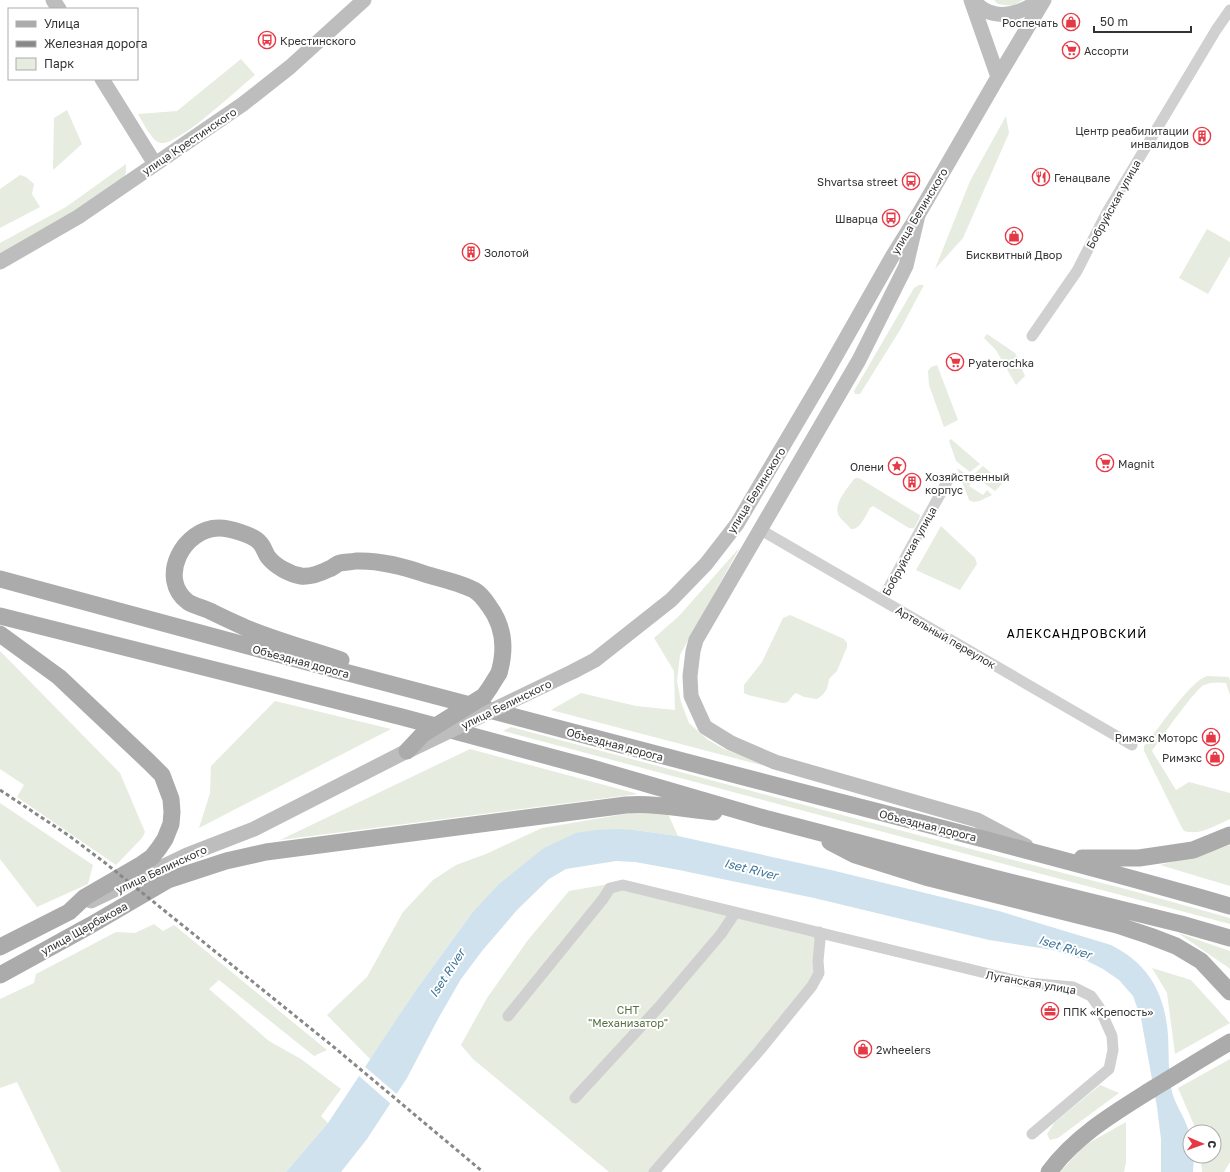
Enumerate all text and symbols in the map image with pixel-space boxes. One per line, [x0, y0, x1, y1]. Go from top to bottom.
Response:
legend [8, 8, 138, 80]
scale bar [1094, 8, 1191, 34]
shop icon: Роспечать [1061, 12, 1081, 32]
text: 50 m [1100, 14, 1128, 29]
text: Улица [44, 16, 80, 31]
place label: Роспечать [1002, 16, 1058, 29]
bus stop icon: Крестинского [257, 30, 277, 50]
place label: Крестинского [280, 34, 356, 47]
text: Железная дорога [44, 36, 147, 51]
supermarket icon: Ассорти [1061, 40, 1081, 60]
place label: Ассорти [1084, 44, 1129, 57]
text: Парк [44, 56, 74, 71]
street label: улица Крестинского [139, 104, 239, 177]
place label: Центр реабилитации инвалидов [1075, 124, 1189, 150]
building icon: Центр реабилитации инвалидов [1192, 126, 1212, 146]
street label: Бобруйская улица [1083, 157, 1143, 251]
street label: улица Белинского [888, 165, 950, 257]
restaurant icon: Генацвале [1031, 167, 1051, 187]
bus stop icon: Shvartsa street [901, 171, 921, 191]
place label: Генацвале [1054, 171, 1110, 184]
place label: Shvartsa street [817, 175, 898, 188]
bus stop icon: Шварца [881, 208, 901, 228]
place label: Шварца [835, 212, 878, 225]
shop icon: Бисквитный Двор [1004, 226, 1024, 246]
building icon: Золотой [461, 242, 481, 262]
place label: Золотой [484, 246, 529, 259]
place label: Бисквитный Двор [966, 248, 1062, 261]
supermarket icon: Pyaterochka [945, 352, 965, 372]
place label: Pyaterochka [968, 356, 1034, 369]
street label: улица Белинского [724, 444, 788, 535]
supermarket icon: Magnit [1095, 453, 1115, 473]
place icon: Олени [887, 456, 907, 476]
place label: Magnit [1118, 457, 1155, 470]
place label: Олени [850, 460, 884, 473]
place label: Хозяйственный корпус [925, 470, 1010, 496]
building icon: Хозяйственный корпус [902, 472, 922, 492]
street label: Бобруйская улица [879, 504, 939, 598]
street label: Артельный переулок [894, 603, 999, 671]
district label: АЛЕКСАНДРОВСКИЙ [1007, 626, 1147, 641]
street label: Объездная дорога [251, 642, 351, 680]
street label: улица Белинского [459, 676, 554, 731]
street label: Объездная дорога [565, 725, 665, 763]
shop icon: Римэкс Моторс [1201, 727, 1221, 747]
place label: Римэкс Моторс [1115, 731, 1198, 744]
shop icon: Римэкс [1205, 747, 1225, 767]
place label: Римэкс [1162, 751, 1202, 764]
street label: Объездная дорога [878, 807, 978, 843]
street label: улица Белинского [114, 842, 209, 896]
water label: Iset River [723, 855, 781, 883]
street label: улица Щербакова [38, 899, 130, 957]
water label: Iset River [1037, 932, 1095, 963]
water label: Iset River [426, 944, 469, 1000]
street label: Луганская улица [985, 968, 1077, 996]
office icon: ППК «Крепость» [1040, 1001, 1060, 1021]
park label: СНТ "Механизатор" [588, 1003, 668, 1029]
place label: ППК «Крепость» [1063, 1005, 1153, 1018]
shop icon: 2wheelers [853, 1039, 873, 1059]
place label: 2wheelers [876, 1043, 931, 1056]
north arrow [1182, 1124, 1222, 1164]
text: С [1206, 1140, 1219, 1149]

